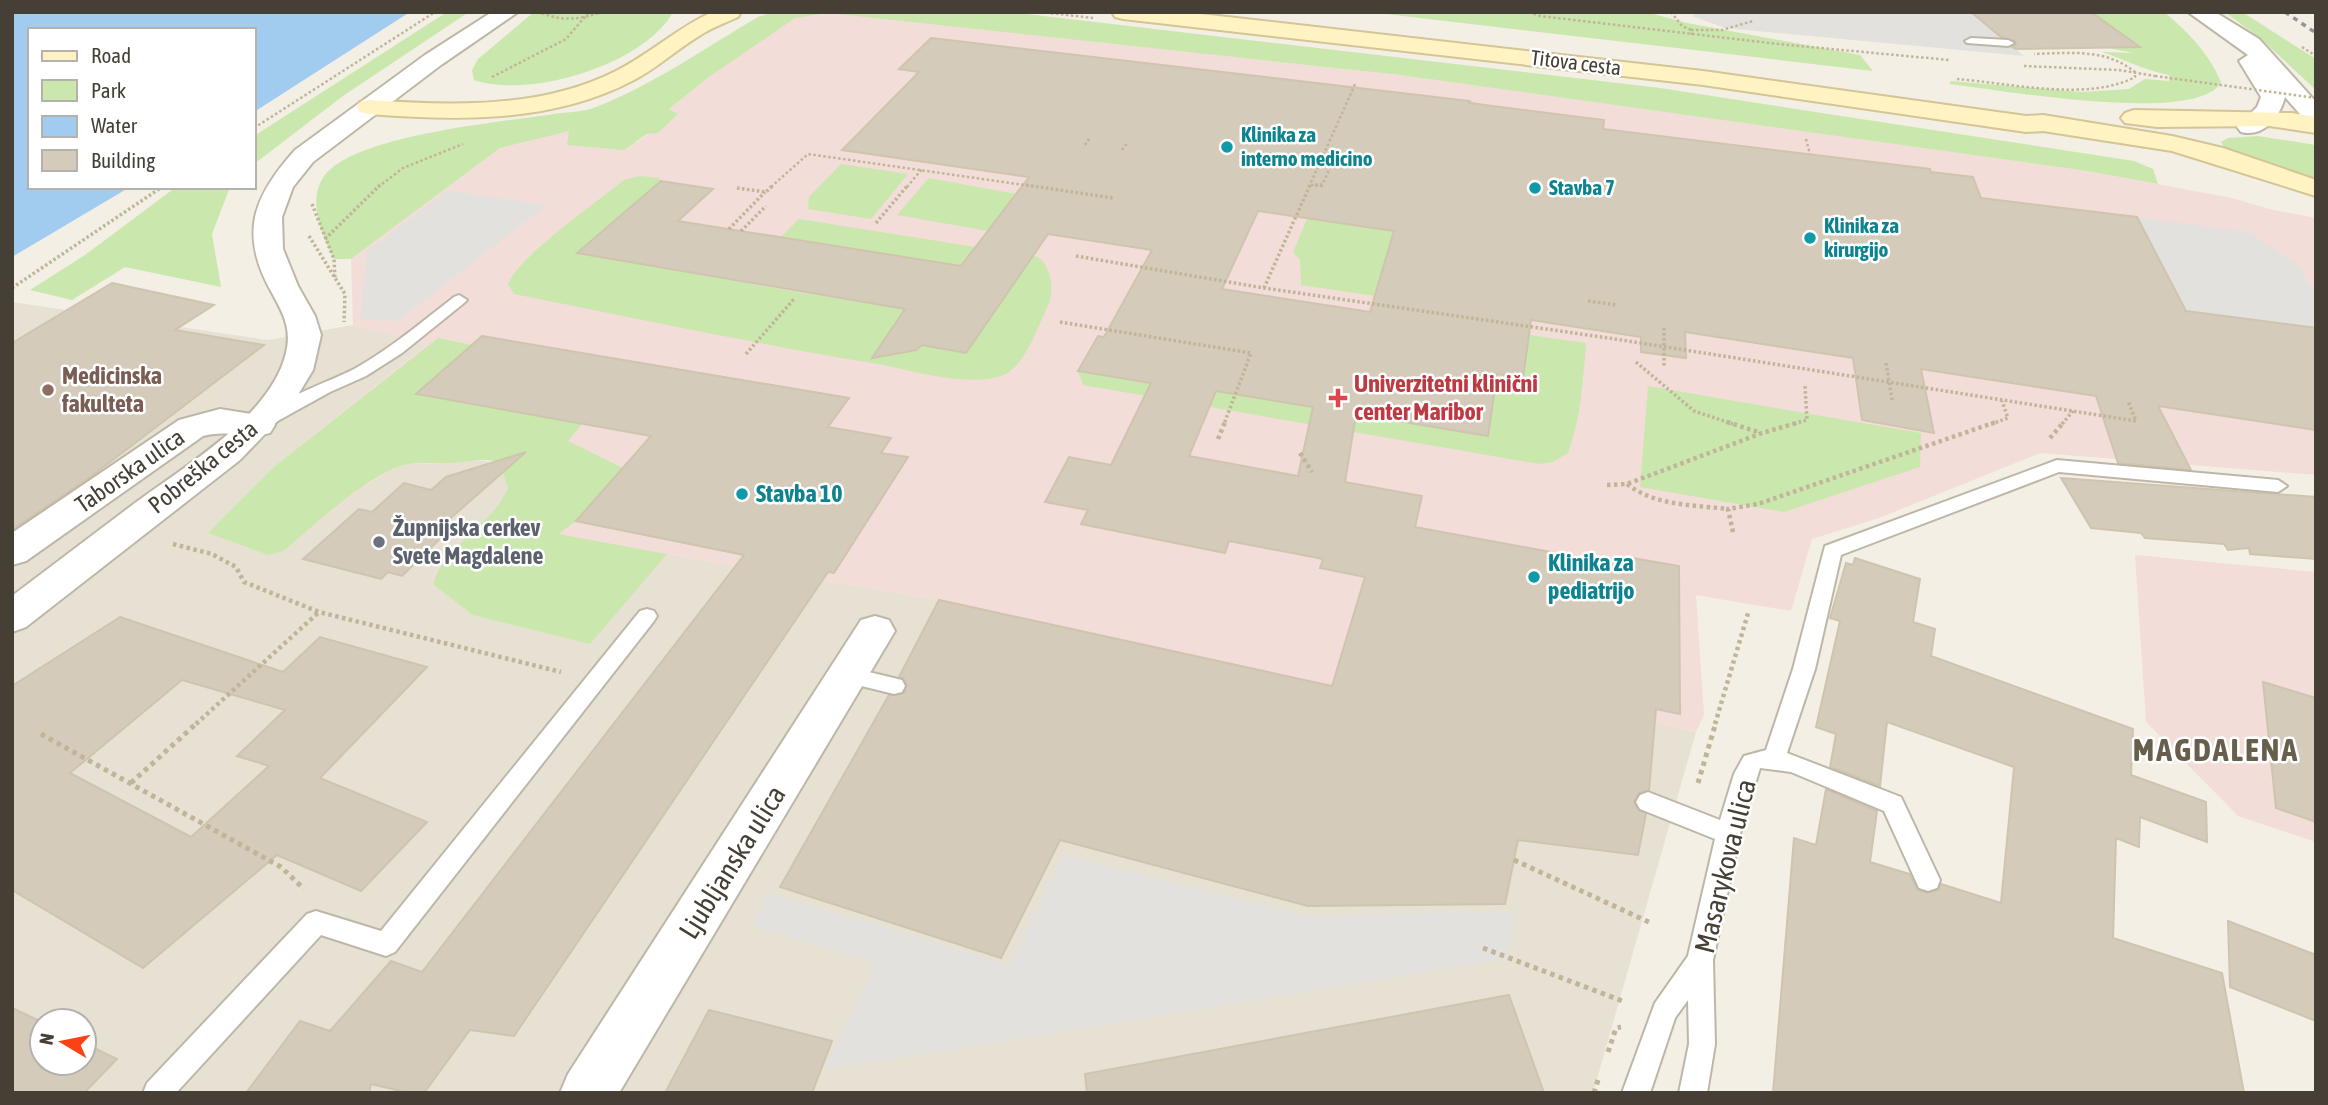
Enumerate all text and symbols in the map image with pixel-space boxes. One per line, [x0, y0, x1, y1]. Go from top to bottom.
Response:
legend [28, 28, 256, 189]
text: Road [91, 43, 131, 67]
street label: Titova cesta [1530, 45, 1623, 79]
text: Park [91, 78, 126, 102]
text: Water [91, 113, 138, 137]
place label: Klinika za interno medicino [1241, 122, 1373, 170]
marker: Klinika za interno medicino [1219, 139, 1235, 155]
text: Building [91, 148, 155, 172]
place label: Stavba 7 [1549, 175, 1615, 199]
marker: Stavba 7 [1527, 180, 1543, 196]
place label: Klinika za kirurgijo [1824, 213, 1899, 261]
marker: Klinika za kirurgijo [1802, 230, 1818, 246]
place label: Medicinska fakulteta [61, 362, 162, 417]
place label: Univerzitetni klinični center Maribor [1354, 370, 1538, 425]
marker: Medicinska fakulteta [40, 382, 56, 398]
marker: Univerzitetni klinični center Maribor [1328, 388, 1348, 408]
street label: Pobreška cesta [143, 415, 262, 519]
street label: Taborska ulica [70, 423, 189, 518]
place label: Stavba 10 [756, 480, 842, 507]
marker: Stavba 10 [734, 486, 750, 502]
place label: Župnijska cerkev Svete Magdalene [393, 514, 544, 569]
marker: Župnijska cerkev Svete Magdalene [371, 534, 387, 550]
place label: Klinika za pediatrijo [1548, 549, 1635, 604]
marker: Klinika za pediatrijo [1526, 569, 1542, 585]
district label: MAGDALENA [2133, 731, 2299, 768]
street label: Masarykova ulica [1688, 776, 1762, 956]
street label: Ljubljanska ulica [672, 780, 792, 944]
north arrow [28, 1007, 98, 1077]
text: N [34, 1032, 58, 1046]

